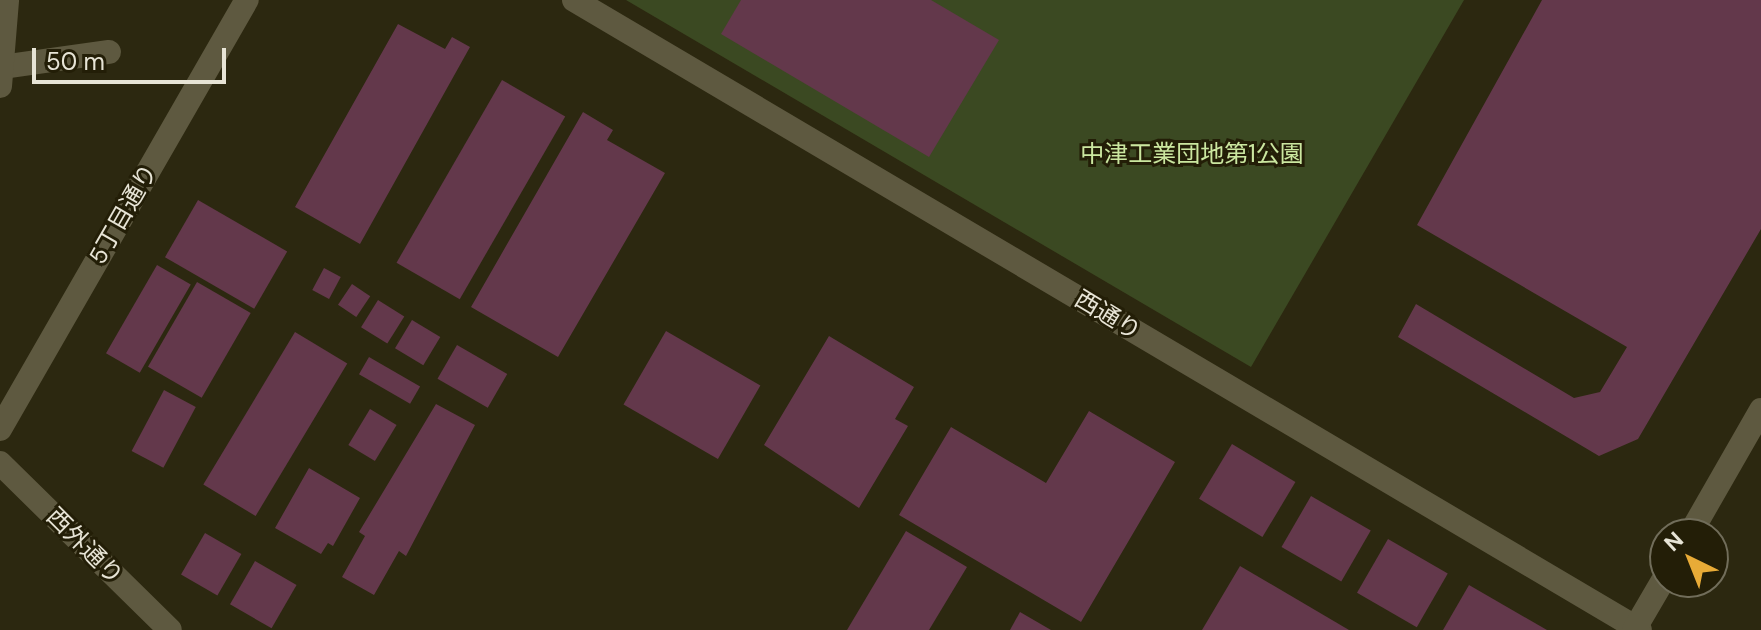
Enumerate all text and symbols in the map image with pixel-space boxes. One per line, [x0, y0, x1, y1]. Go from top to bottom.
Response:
scale bar [36, 32, 230, 82]
text: 50 m [46, 46, 105, 77]
park label: 中津工業団地第1公園 [1080, 140, 1304, 168]
street label: 5丁目通り [83, 159, 163, 269]
street label: 西通り [1070, 284, 1146, 346]
street label: 西外通り [41, 502, 129, 590]
north arrow [1649, 518, 1729, 598]
text: N [1658, 525, 1689, 558]

